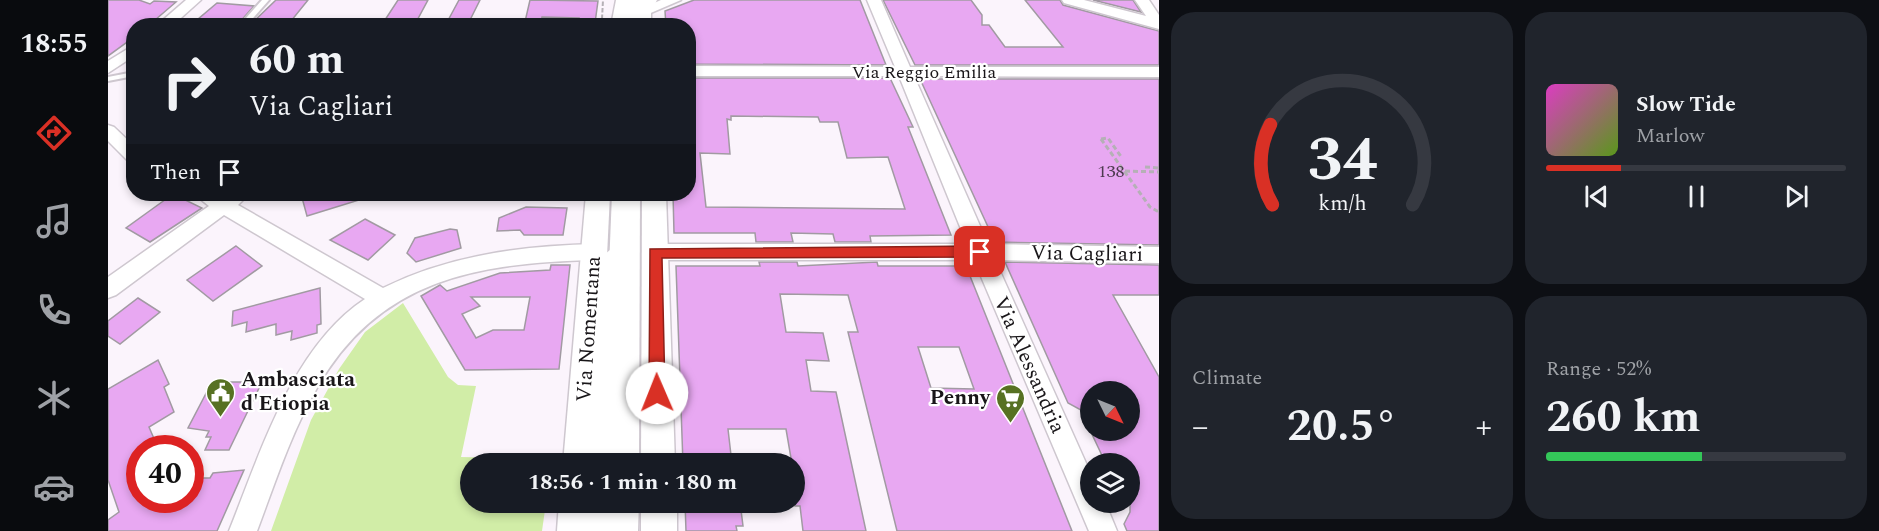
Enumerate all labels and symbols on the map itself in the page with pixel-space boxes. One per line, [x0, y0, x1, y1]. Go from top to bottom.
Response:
street label: Via Reggio Emilia [852, 59, 996, 86]
house number: 138 [1098, 158, 1125, 185]
pin [954, 226, 1005, 277]
street label: Via Cagliari [1031, 237, 1143, 271]
street label: Via Nomentana [568, 254, 610, 403]
street label: Via Alessandria [985, 291, 1074, 439]
position arrow [625, 361, 689, 425]
place label: Ambasciata d'Etiopia [241, 364, 355, 420]
public building icon: Ambasciata d'Etiopia [204, 376, 236, 418]
north arrow [1080, 381, 1140, 441]
place label: Penny [930, 382, 991, 414]
supermarket icon: Penny [995, 382, 1027, 424]
speed limit sign: 40 [126, 435, 204, 513]

